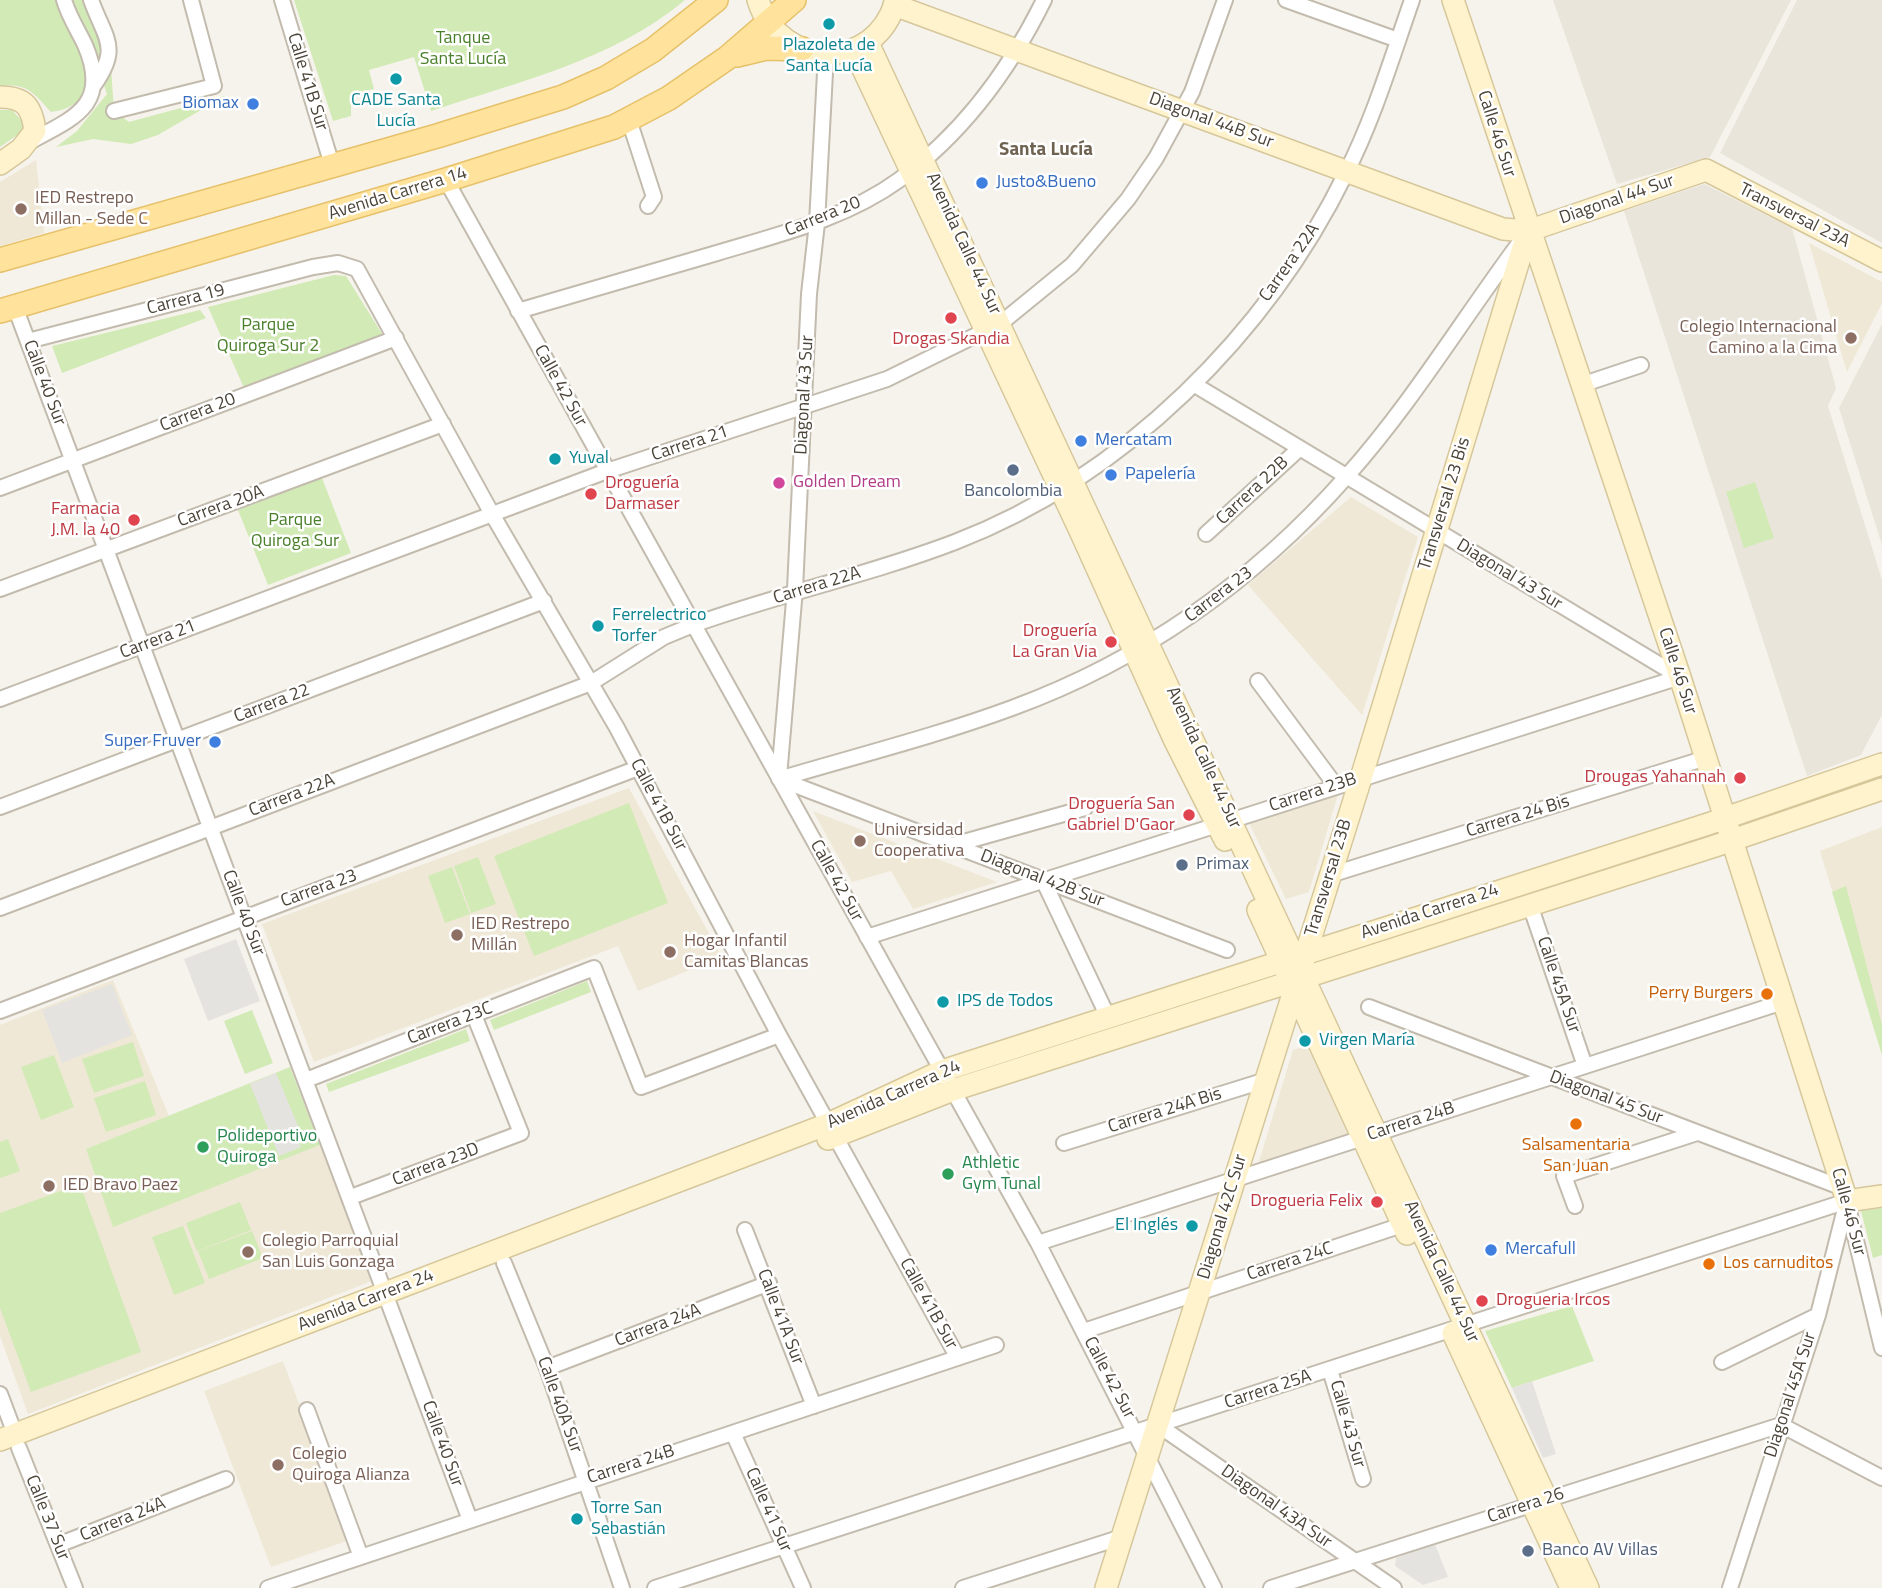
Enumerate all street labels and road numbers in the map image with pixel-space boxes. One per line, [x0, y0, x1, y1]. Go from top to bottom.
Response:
street label: Calle 41B Sur [282, 31, 332, 133]
street label: Diagonal 44B Sur [1146, 88, 1276, 154]
street label: Calle 46 Sur [1472, 88, 1520, 180]
street label: Avenida Carrera 14 [326, 163, 470, 225]
street label: Avenida Calle 44 Sur [921, 170, 1005, 318]
street label: Diagonal 44 Sur [1557, 170, 1677, 230]
street label: Transversal 23A [1735, 179, 1853, 253]
street label: Carrera 20 [782, 192, 864, 242]
street label: Carrera 22A [1255, 220, 1325, 306]
street label: Carrera 19 [145, 280, 227, 320]
street label: Diagonal 43 Sur [791, 335, 819, 455]
street label: Calle 40 Sur [18, 337, 70, 429]
street label: Calle 42 Sur [529, 341, 591, 431]
street label: Carrera 20 [157, 389, 239, 437]
street label: Carrera 21 [649, 421, 731, 467]
street label: Transversal 23 Bis [1415, 435, 1475, 573]
street label: Carrera 22B [1212, 452, 1294, 530]
street label: Carrera 20A [175, 481, 267, 533]
street label: Diagonal 43 Sur [1452, 535, 1566, 615]
street label: Carrera 22A [771, 562, 863, 610]
street label: Carrera 23 [1181, 562, 1257, 628]
street label: Carrera 21 [117, 616, 199, 664]
street label: Calle 46 Sur [1653, 625, 1701, 717]
street label: Carrera 22 [231, 680, 313, 728]
street label: Avenida Calle 44 Sur [1161, 684, 1245, 832]
street label: Calle 41B Sur [625, 755, 691, 855]
street label: Carrera 23B [1267, 769, 1359, 817]
street label: Carrera 22A [246, 770, 338, 822]
street label: Carrera 24 Bis [1464, 791, 1572, 843]
street label: Transversal 23B [1301, 817, 1357, 939]
street label: Calle 42 Sur [805, 836, 867, 926]
street label: Diagonal 42B Sur [977, 845, 1107, 913]
street label: Carrera 23 [278, 865, 360, 913]
street label: Calle 40 Sur [217, 867, 269, 959]
street label: Avenida Carrera 24 [1358, 880, 1502, 944]
street label: Calle 45A Sur [1531, 934, 1585, 1036]
street label: Carrera 23C [404, 998, 496, 1050]
street label: Avenida Carrera 24 [824, 1056, 964, 1134]
street label: Diagonal 45 Sur [1546, 1066, 1666, 1130]
street label: Carrera 24A Bis [1106, 1083, 1224, 1139]
street label: Carrera 24B [1365, 1098, 1457, 1146]
street label: Carrera 23D [390, 1139, 482, 1191]
street label: Diagonal 42C Sur [1194, 1152, 1252, 1282]
street label: Calle 46 Sur [1826, 1166, 1870, 1258]
street label: Avenida Calle 44 Sur [1399, 1198, 1483, 1346]
street label: Carrera 24C [1244, 1238, 1336, 1286]
street label: Calle 41B Sur [894, 1255, 962, 1353]
street label: Avenida Carrera 24 [295, 1265, 437, 1337]
street label: Calle 41A Sur [752, 1266, 808, 1368]
street label: Carrera 24A [612, 1300, 704, 1352]
street label: Diagonal 45A Sur [1761, 1330, 1821, 1460]
street label: Calle 42 Sur [1078, 1333, 1140, 1423]
street label: Calle 40A Sur [532, 1354, 586, 1456]
street label: Carrera 25A [1222, 1366, 1314, 1414]
street label: Calle 43 Sur [1324, 1378, 1370, 1470]
street label: Calle 40 Sur [416, 1398, 468, 1490]
street label: Carrera 24B [585, 1441, 677, 1489]
street label: Diagonal 43A Sur [1216, 1461, 1336, 1553]
street label: Calle 41 Sur [740, 1465, 796, 1555]
street label: Calle 37 Sur [20, 1472, 74, 1564]
street label: Carrera 26 [1485, 1483, 1567, 1529]
street label: Carrera 24A [77, 1493, 169, 1547]

